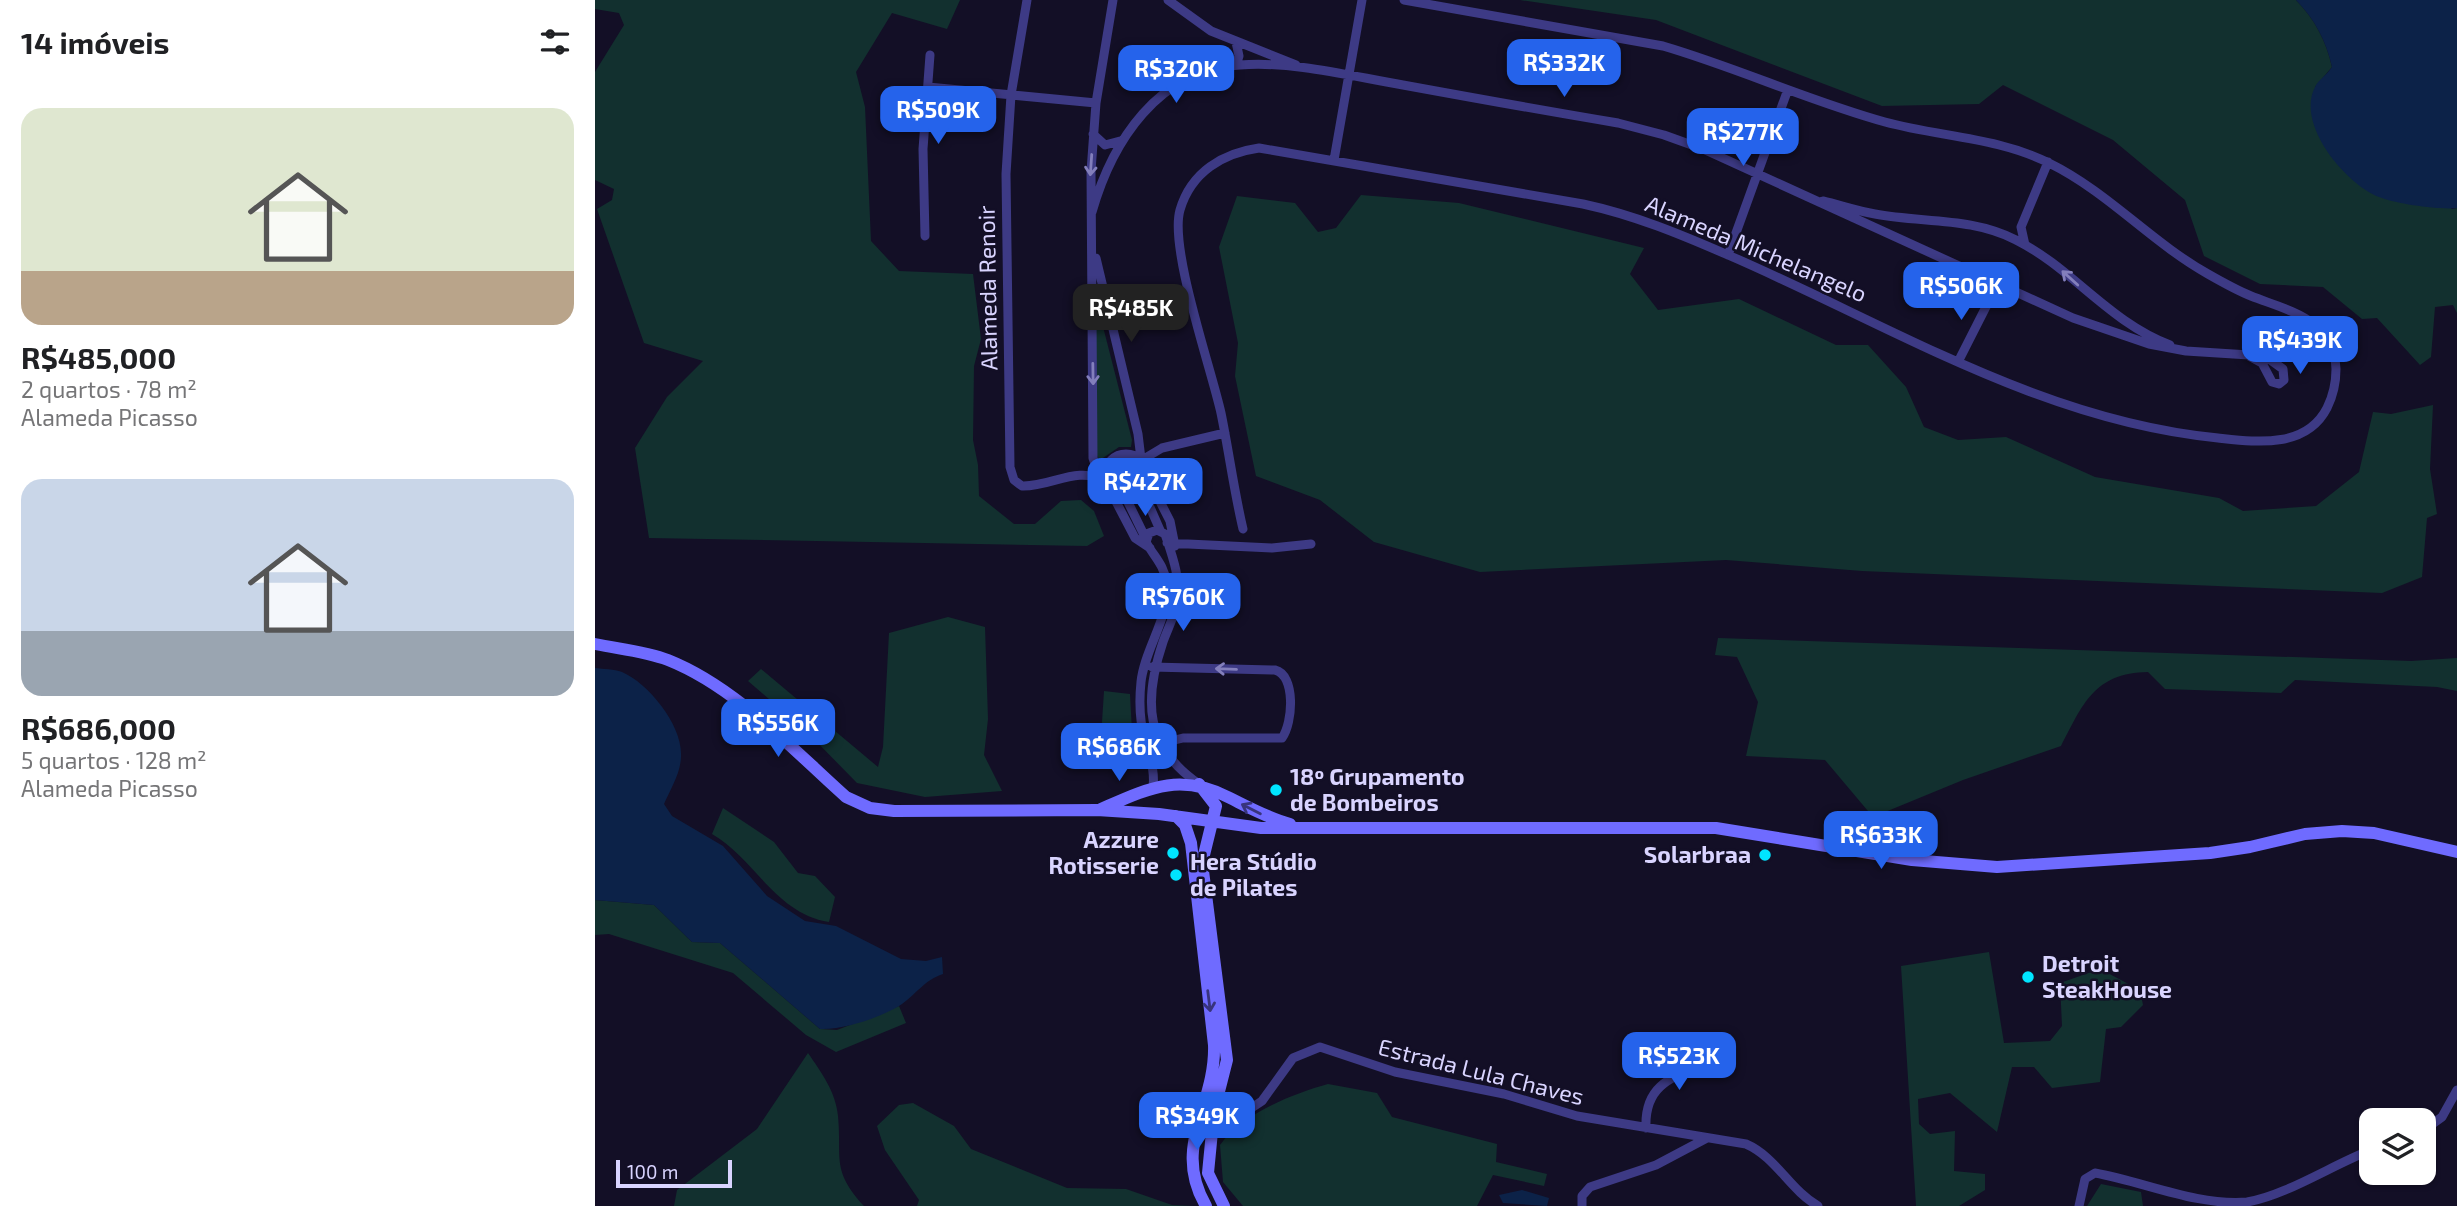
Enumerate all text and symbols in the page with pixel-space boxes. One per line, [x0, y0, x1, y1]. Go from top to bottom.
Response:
icon: filters [536, 23, 574, 61]
text: 14 imóveis [21, 24, 170, 60]
pin: R$332K [1507, 40, 1621, 99]
pin: R$320K [1119, 46, 1233, 105]
text: R$332K [1523, 48, 1605, 76]
text: R$320K [1134, 54, 1218, 82]
pin: R$509K [881, 86, 995, 146]
text: R$509K [896, 95, 980, 123]
pin: R$277K [1686, 108, 1800, 168]
text: R$277K [1703, 117, 1783, 145]
one-way arrow [1085, 153, 1098, 176]
icon: home [235, 154, 361, 280]
street label: Alameda Michelangelo [1641, 189, 1871, 307]
street label: Alameda Renoir [972, 205, 1002, 371]
pin: R$506K [1904, 262, 2018, 322]
one-way arrow [2062, 270, 2080, 286]
text: R$506K [1919, 271, 2003, 299]
pin: R$485K [1074, 284, 1188, 344]
text: R$485K [1089, 293, 1173, 321]
pin: R$439K [2243, 316, 2357, 376]
text: R$439K [2258, 325, 2342, 353]
text: R$485,000 [21, 339, 176, 375]
one-way arrow [1086, 362, 1099, 385]
text: 2 quartos · 78 m² [21, 375, 197, 403]
text: Alameda Picasso [21, 403, 198, 431]
pin: R$427K [1088, 458, 1202, 518]
text: R$427K [1104, 467, 1186, 495]
icon: home [235, 525, 361, 651]
pin: R$760K [1126, 574, 1240, 633]
text: R$760K [1141, 582, 1225, 610]
one-way arrow [1215, 662, 1238, 675]
pin: R$556K [721, 700, 835, 759]
text: R$556K [737, 708, 819, 736]
text: R$686,000 [21, 710, 176, 746]
pin: R$686K [1062, 724, 1176, 783]
text: R$686K [1077, 732, 1161, 760]
text: 5 quartos · 128 m² [21, 746, 207, 774]
place label: 18º Grupamento de Bombeiros [1290, 762, 1465, 816]
text: Alameda Picasso [21, 774, 198, 802]
marker: 18º Grupamento de Bombeiros [1268, 782, 1284, 798]
one-way arrow [1241, 801, 1262, 815]
pin: R$633K [1824, 812, 1938, 871]
text: R$633K [1840, 820, 1922, 848]
place label: Azzure Rotisserie [1048, 825, 1159, 879]
place label: Solarbraa [1644, 840, 1751, 868]
marker: Azzure Rotisserie [1165, 845, 1181, 861]
place label: Hera Stúdio de Pilates [1190, 847, 1317, 901]
marker: Solarbraa [1757, 847, 1773, 863]
marker: Hera Stúdio de Pilates [1168, 867, 1184, 883]
place label: Detroit SteakHouse [2042, 949, 2172, 1003]
marker: Detroit SteakHouse [2020, 969, 2036, 985]
one-way arrow [1203, 990, 1216, 1012]
street label: Estrada Lula Chaves [1376, 1032, 1587, 1110]
pin: R$523K [1622, 1032, 1736, 1092]
text: R$523K [1638, 1041, 1720, 1069]
pin: R$349K [1140, 1092, 1254, 1152]
text: R$349K [1155, 1101, 1239, 1129]
map controls [2359, 1108, 2436, 1185]
button: layers [2359, 1108, 2436, 1185]
scale bar [616, 1157, 731, 1189]
text: 100 m [627, 1160, 678, 1183]

